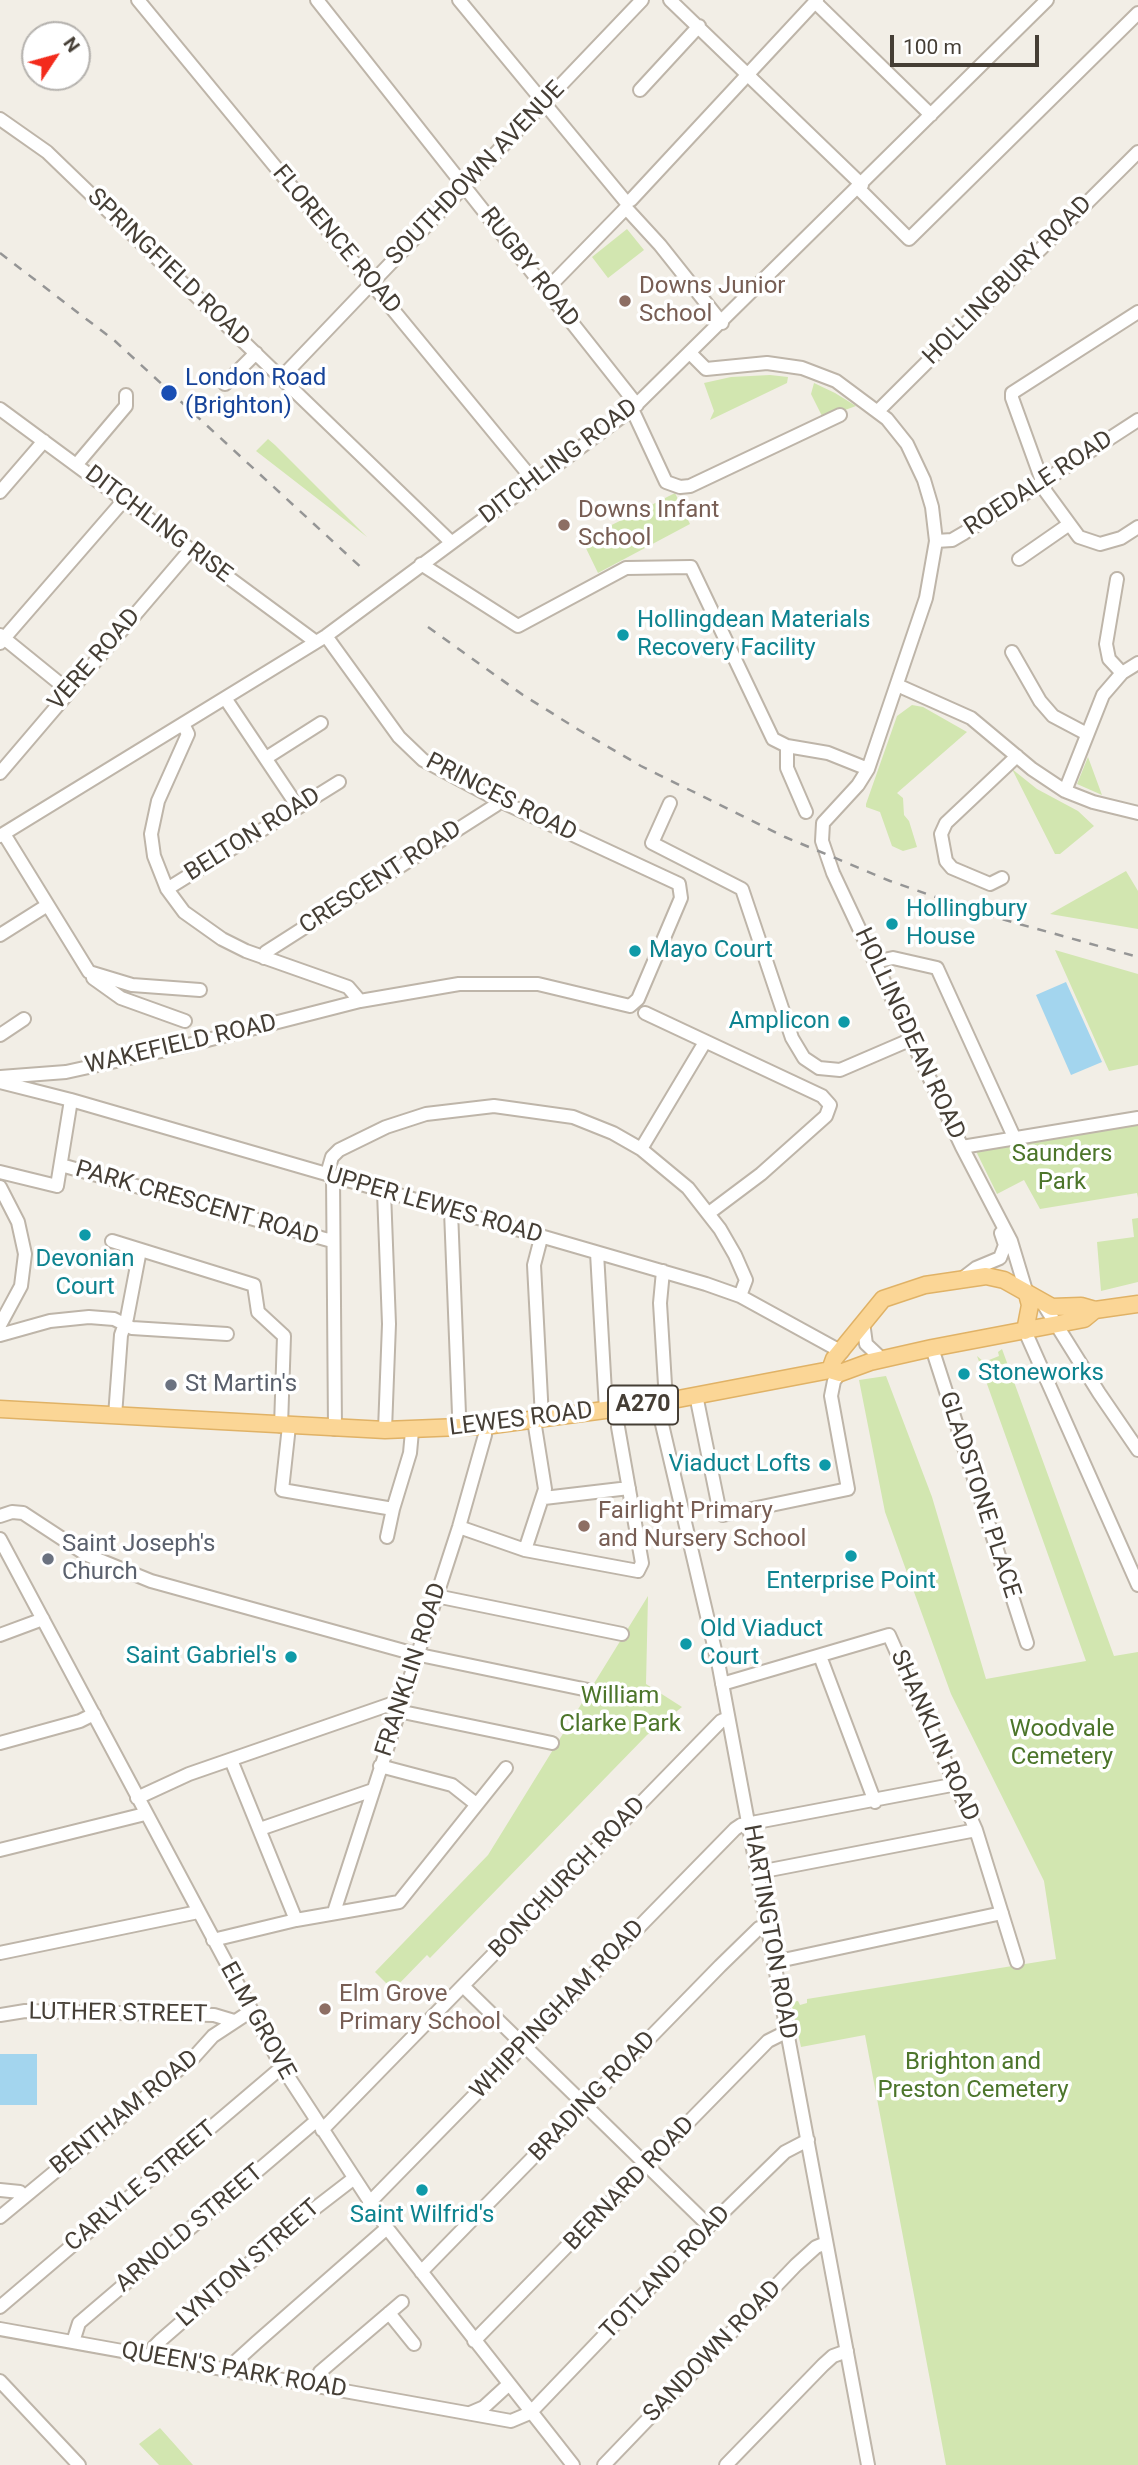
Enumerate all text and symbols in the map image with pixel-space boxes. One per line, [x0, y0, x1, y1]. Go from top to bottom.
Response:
north arrow [21, 21, 91, 91]
scale bar [893, 21, 1042, 65]
text: N [59, 32, 85, 57]
text: 100 m [903, 35, 962, 59]
street label: SOUTHDOWN AVENUE [381, 76, 571, 272]
street label: FLORENCE ROAD [265, 160, 407, 320]
street label: SPRINGFIELD ROAD [81, 183, 255, 353]
street label: HOLLINGBURY ROAD [918, 191, 1098, 371]
street label: RUGBY ROAD [473, 202, 585, 334]
place label: Downs Junior School [639, 273, 785, 329]
marker: Downs Junior School [617, 293, 633, 309]
place label: London Road (Brighton) [185, 365, 326, 421]
marker: London Road (Brighton) [159, 383, 179, 403]
street label: DITCHLING ROAD [474, 393, 644, 531]
street label: ROEDALE ROAD [959, 425, 1119, 543]
street label: DITCHLING RISE [79, 460, 237, 590]
place label: Downs Infant School [578, 497, 719, 553]
marker: Downs Infant School [556, 517, 572, 533]
street label: VERE ROAD [43, 603, 147, 717]
place label: Hollingdean Materials Recovery Facility [637, 607, 870, 663]
marker: Hollingdean Materials Recovery Facility [615, 627, 631, 643]
street label: PRINCES ROAD [421, 748, 581, 848]
street label: BELTON ROAD [180, 782, 326, 888]
street label: CRESCENT ROAD [295, 815, 467, 941]
place label: Hollingbury House [906, 896, 1027, 952]
marker: Hollingbury House [884, 916, 900, 932]
street label: HOLLINGDEAN ROAD [847, 924, 971, 1144]
place label: Mayo Court [649, 937, 773, 965]
marker: Mayo Court [627, 943, 643, 959]
place label: Amplicon [729, 1008, 830, 1036]
street label: WAKEFIELD ROAD [82, 1009, 280, 1081]
marker: Amplicon [836, 1014, 852, 1030]
park label: Saunders Park [1012, 1141, 1112, 1197]
street label: PARK CRESCENT ROAD [72, 1155, 322, 1253]
street label: UPPER LEWES ROAD [322, 1161, 546, 1251]
marker: Devonian Court [77, 1227, 93, 1243]
place label: Devonian Court [36, 1246, 134, 1302]
place label: Stoneworks [978, 1360, 1104, 1388]
marker: Stoneworks [956, 1366, 972, 1382]
place label: St Martin's [185, 1371, 297, 1399]
marker: St Martin's [163, 1377, 179, 1393]
road number: A270 [608, 1386, 678, 1424]
street label: GLADSTONE PLACE [932, 1388, 1026, 1602]
street label: LEWES ROAD [448, 1397, 594, 1443]
place label: Viaduct Lofts [668, 1451, 811, 1479]
marker: Viaduct Lofts [817, 1457, 833, 1473]
place label: Fairlight Primary and Nursery School [598, 1498, 806, 1554]
marker: Fairlight Primary and Nursery School [576, 1518, 592, 1534]
place label: Saint Joseph's Church [62, 1531, 215, 1587]
marker: Enterprise Point [843, 1548, 859, 1564]
marker: Saint Joseph's Church [40, 1551, 56, 1567]
place label: Enterprise Point [766, 1568, 936, 1596]
street label: FRANKLIN ROAD [370, 1580, 454, 1760]
place label: Old Viaduct Court [700, 1616, 823, 1672]
marker: Old Viaduct Court [678, 1636, 694, 1652]
place label: Saint Gabriel's [126, 1643, 277, 1671]
street label: SHANKLIN ROAD [883, 1646, 985, 1826]
marker: Saint Gabriel's [283, 1649, 299, 1665]
park label: William Clarke Park [559, 1683, 681, 1739]
park label: Woodvale Cemetery [1010, 1716, 1114, 1772]
street label: BONCHURCH ROAD [484, 1791, 652, 1965]
street label: HARTINGTON ROAD [736, 1823, 802, 2041]
street label: WHIPPINGHAM ROAD [465, 1915, 651, 2105]
street label: ELM GROVE [213, 1957, 301, 2085]
place label: Elm Grove Primary School [339, 1981, 501, 2037]
street label: LUTHER STREET [28, 1998, 208, 2030]
marker: Elm Grove Primary School [317, 2001, 333, 2017]
street label: BRADING ROAD [524, 2026, 662, 2168]
street label: BENTHAM ROAD [45, 2045, 205, 2181]
park label: Brighton and Preston Cemetery [877, 2049, 1069, 2105]
street label: BERNARD ROAD [559, 2111, 701, 2257]
street label: CARLYLE STREET [60, 2115, 222, 2259]
street label: ARNOLD STREET [110, 2159, 270, 2299]
marker: Saint Wilfrid's [414, 2182, 430, 2198]
street label: LYNTON STREET [172, 2194, 326, 2334]
street label: TOTLAND ROAD [595, 2200, 737, 2346]
place label: Saint Wilfrid's [350, 2202, 494, 2230]
street label: SANDOWN ROAD [638, 2275, 788, 2429]
street label: QUEEN'S PARK ROAD [119, 2337, 349, 2405]

